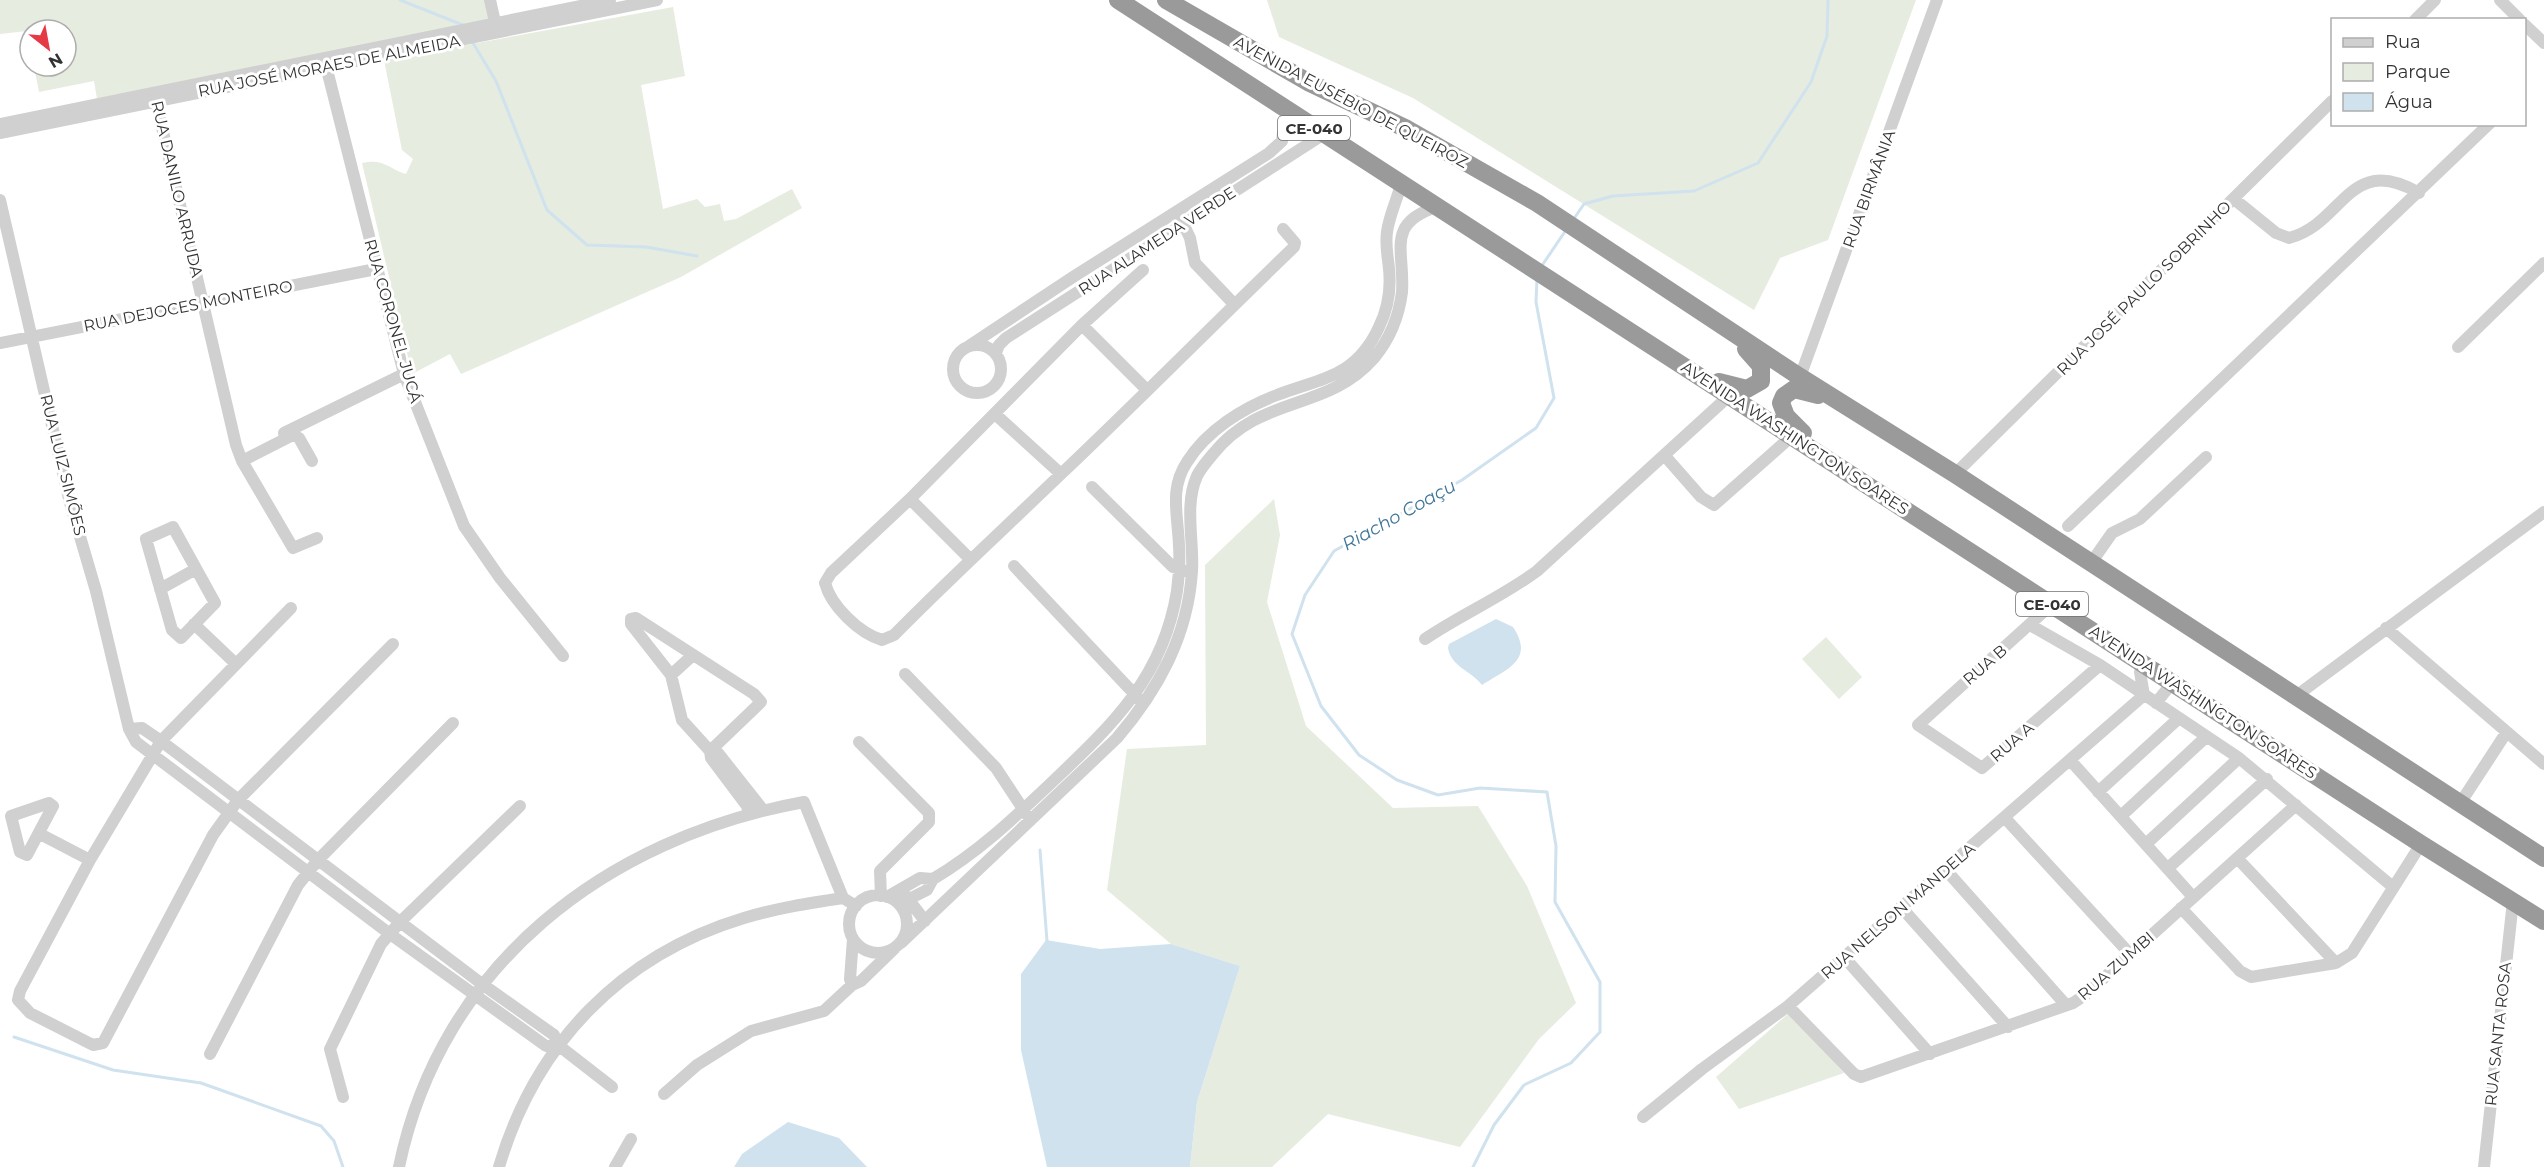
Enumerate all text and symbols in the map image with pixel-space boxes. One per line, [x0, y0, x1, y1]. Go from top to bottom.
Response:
north arrow [18, 18, 78, 78]
legend [2331, 18, 2526, 126]
street label: RUA JOSÉ MORAES DE ALMEIDA [196, 31, 462, 101]
text: Rua [2385, 31, 2421, 53]
street label: AVENIDA EUSÉBIO DE QUEIROZ [1231, 32, 1471, 172]
text: N [45, 49, 66, 72]
text: Parque [2385, 61, 2451, 83]
text: Água [2385, 91, 2433, 113]
street label: RUA DANILO ARRUDA [147, 99, 207, 280]
road number: CE-040 [1278, 116, 1350, 140]
street label: RUA BIRMÂNIA [1839, 127, 1899, 251]
street label: RUA ALAMEDA VERDE [1075, 183, 1239, 299]
street label: RUA JOSÉ PAULO SOBRINHO [2053, 197, 2235, 379]
street label: RUA CORONEL JUCÁ [361, 237, 426, 406]
street label: RUA DEJOCES MONTEIRO [82, 276, 294, 336]
street label: AVENIDA WASHINGTON SOARES [1678, 357, 1912, 519]
street label: RUA LUIZ SIMÕES [36, 392, 90, 538]
water label: Riacho Coaçu [1338, 475, 1460, 555]
road number: CE-040 [2016, 592, 2088, 616]
street label: AVENIDA WASHINGTON SOARES [2086, 621, 2320, 783]
street label: RUA B [1959, 641, 2011, 689]
street label: RUA A [1986, 718, 2038, 766]
street label: RUA NELSON MANDELA [1817, 839, 1979, 983]
street label: RUA ZUMBI [2074, 928, 2158, 1004]
street label: RUA SANTA ROSA [2481, 961, 2515, 1107]

